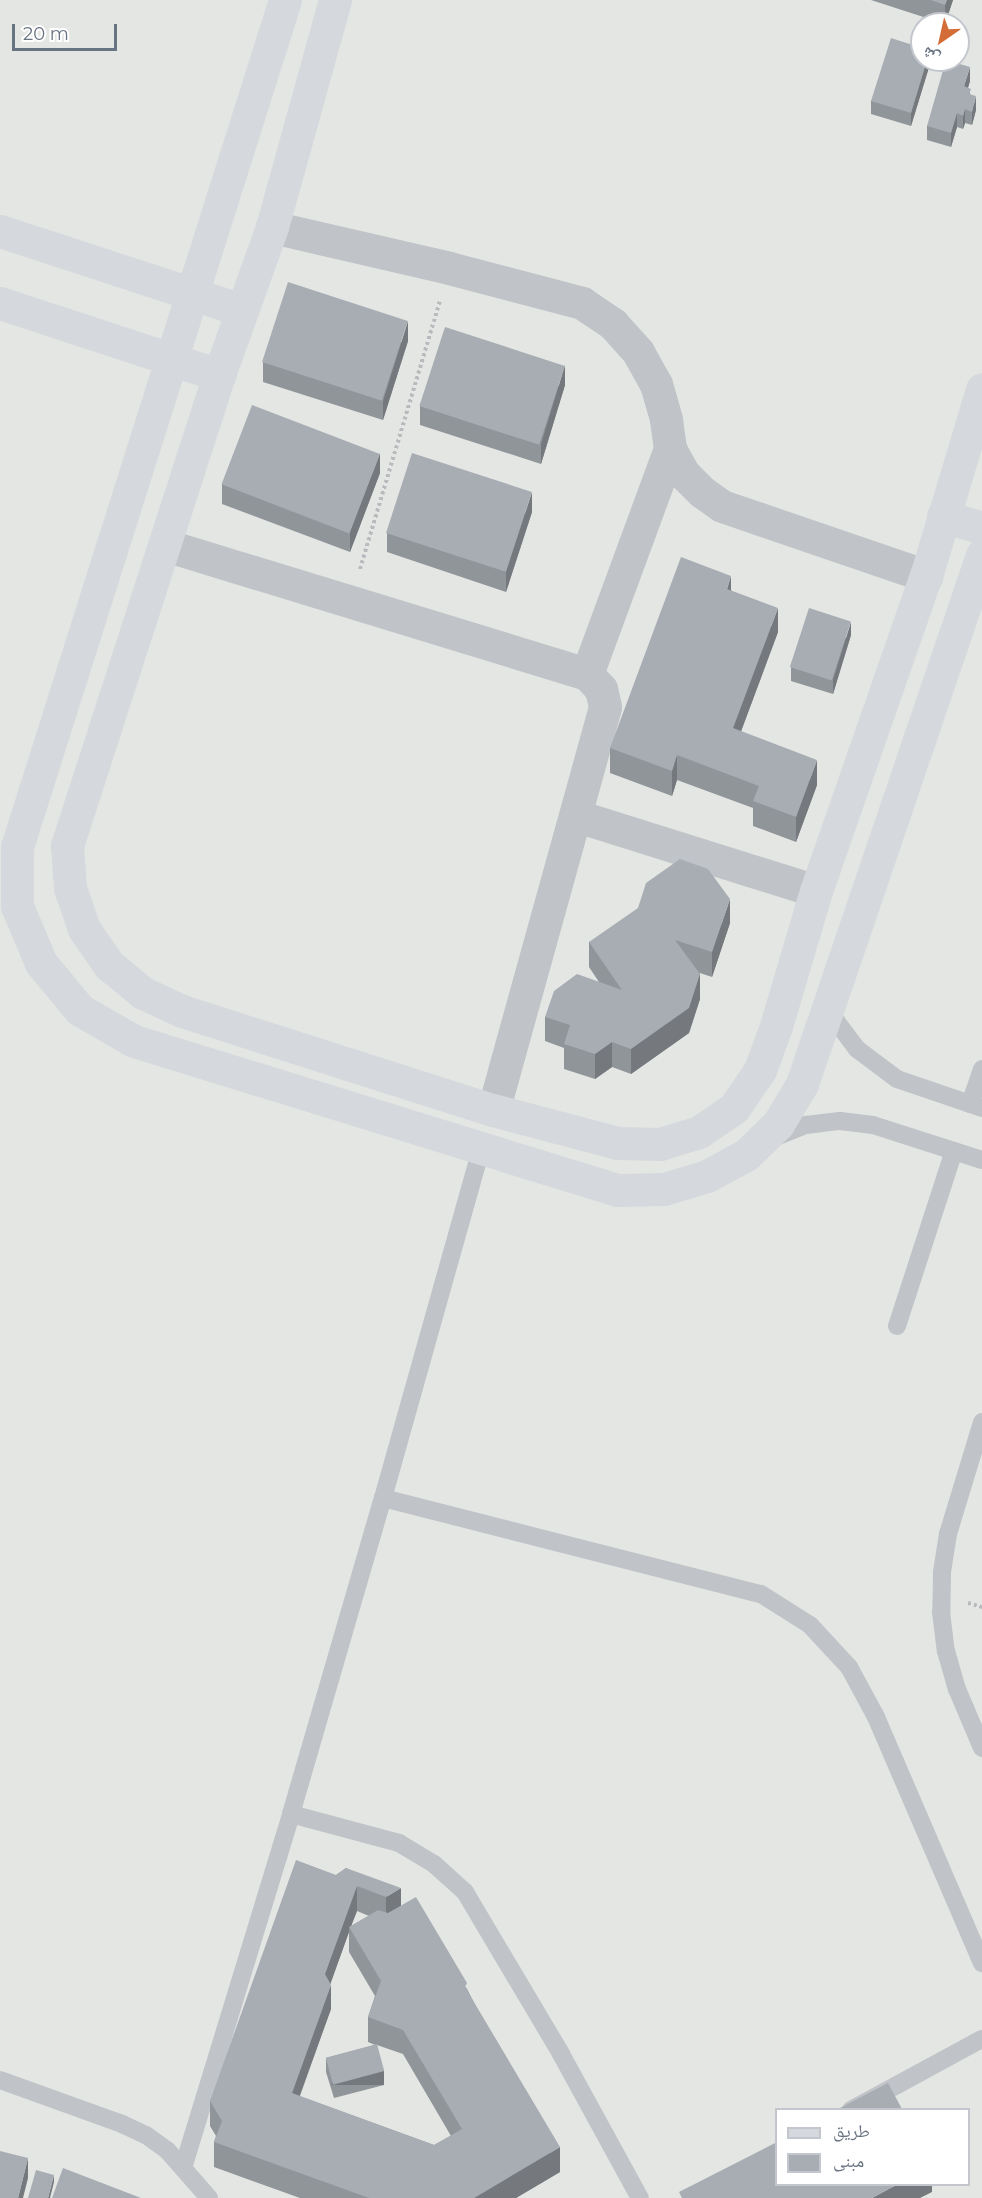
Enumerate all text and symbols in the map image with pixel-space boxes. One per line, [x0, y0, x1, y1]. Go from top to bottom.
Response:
scale bar [15, 12, 120, 50]
north arrow [910, 12, 970, 72]
text: 20 m [23, 23, 69, 45]
text: ش [918, 43, 943, 68]
legend [775, 2108, 970, 2186]
text: طريق [833, 2120, 870, 2142]
text: مبنى [833, 2150, 864, 2172]

